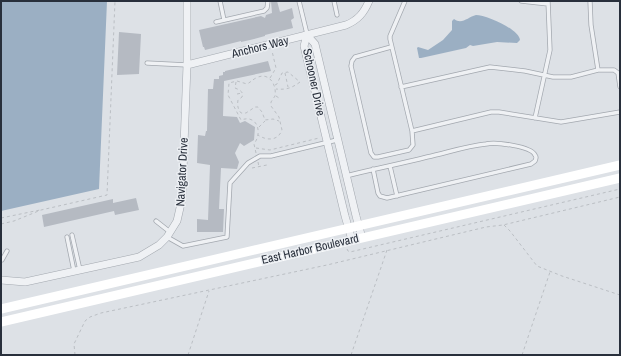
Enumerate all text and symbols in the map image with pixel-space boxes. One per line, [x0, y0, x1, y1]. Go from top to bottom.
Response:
street label: Anchors Way [229, 32, 290, 62]
street label: Schooner Drive [299, 47, 329, 117]
street label: Navigator Drive [172, 137, 192, 207]
street label: East Harbor Boulevard [260, 230, 360, 268]

